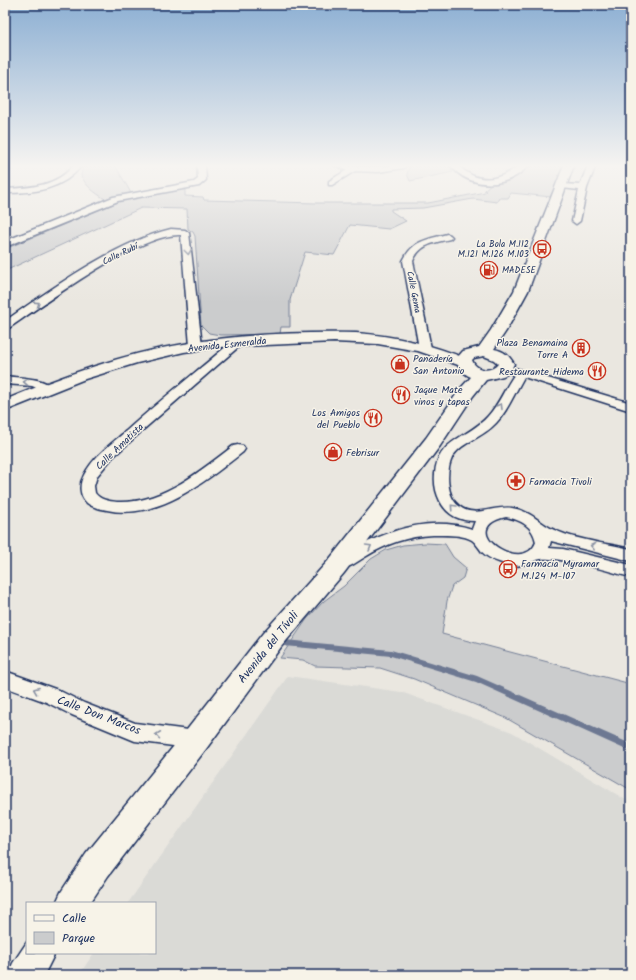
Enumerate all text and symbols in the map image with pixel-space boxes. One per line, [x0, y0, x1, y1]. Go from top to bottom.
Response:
place label: La Bola M.112 M.121 M.126 M.103 [458, 237, 529, 262]
street label: Calle Rubí [100, 239, 142, 270]
bus stop icon: La Bola M.112 M.121 M.126 M.103 [532, 239, 552, 259]
one-way arrow [183, 249, 192, 255]
fuel station icon: MADESE [479, 260, 499, 280]
place label: MADESE [502, 263, 536, 278]
street label: Calle Gema [402, 270, 425, 314]
one-way arrow [33, 301, 40, 309]
street label: Avenida Esmeralda [187, 333, 267, 357]
place label: Plaza Benamaina Torre A [496, 335, 568, 363]
building icon: Plaza Benamaina Torre A [571, 338, 591, 358]
place label: Panadería San Antonio [413, 351, 465, 379]
shop icon: Panadería San Antonio [390, 354, 410, 374]
restaurant icon: Restaurante Hidema [587, 361, 607, 381]
place label: Restaurante Hidema [499, 364, 584, 380]
one-way arrow [23, 378, 29, 387]
place label: Jaque Mate vinos y tapas [414, 382, 470, 410]
restaurant icon: Jaque Mate vinos y tapas [391, 385, 411, 405]
one-way arrow [496, 403, 503, 410]
place label: Los Amigos del Pueblo [312, 405, 361, 433]
restaurant icon: Los Amigos del Pueblo [363, 408, 383, 428]
street label: Calle Amatista [92, 419, 148, 474]
shop icon: Febrisur [323, 442, 343, 462]
place label: Febrisur [346, 445, 380, 461]
pharmacy icon: Farmacia Tivoli [506, 471, 526, 491]
place label: Farmacia Tivoli [529, 474, 592, 490]
one-way arrow [450, 504, 458, 512]
one-way arrow [590, 543, 596, 551]
one-way arrow [365, 545, 372, 552]
place label: Farmacia Myramar M.124 M-107 [521, 556, 600, 584]
bus stop icon: Farmacia Myramar M.124 M-107 [498, 559, 518, 579]
street label: Avenida del Tívoli [233, 606, 304, 688]
one-way arrow [33, 687, 40, 695]
street label: Calle Don Marcos [54, 691, 143, 740]
one-way arrow [155, 731, 161, 740]
legend [26, 902, 156, 954]
text: Calle [62, 909, 87, 928]
text: Parque [62, 929, 96, 948]

